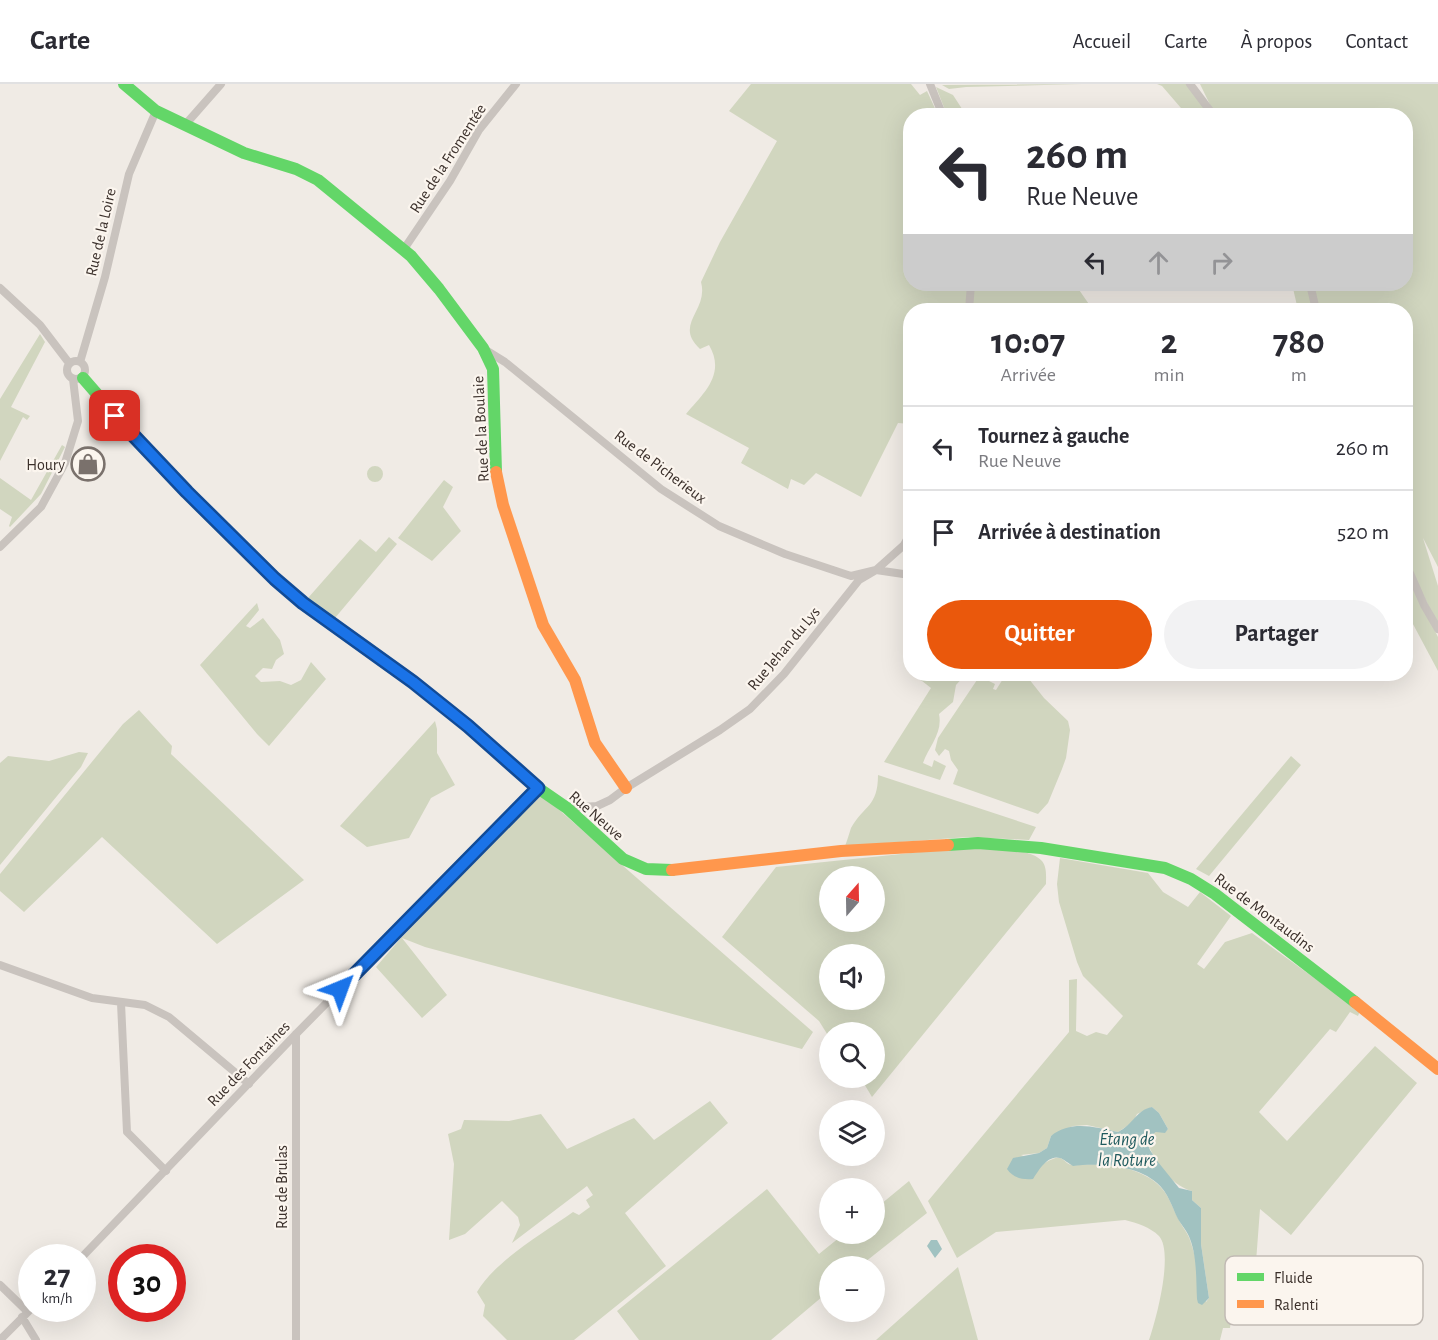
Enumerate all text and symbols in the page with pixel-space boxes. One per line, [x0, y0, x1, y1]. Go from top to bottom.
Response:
text: Carte [30, 27, 90, 55]
text: Accueil [1073, 31, 1131, 52]
text: Carte [1164, 31, 1207, 52]
text: À propos [1240, 31, 1312, 52]
text: Contact [1345, 31, 1408, 52]
street label: Rue de la Fromentée [407, 101, 489, 216]
icon: left [927, 132, 1005, 210]
text: 260 m [1026, 134, 1128, 176]
text: Rue Neuve [1026, 183, 1138, 210]
street label: Rue de la Loire [83, 187, 119, 278]
icon: left [1079, 246, 1112, 279]
icon: ahead [1142, 246, 1175, 279]
icon: right [1205, 246, 1238, 279]
text: 10:07 [991, 324, 1065, 360]
text: 2 [1161, 324, 1178, 360]
text: 780 [1273, 324, 1325, 360]
text: Arrivée [1000, 365, 1056, 385]
text: min [1154, 365, 1185, 385]
text: m [1291, 365, 1307, 385]
street label: Rue de la Boulaie [470, 376, 492, 482]
pin [89, 390, 140, 441]
icon: arrive [98, 399, 131, 432]
text: Tournez à gauche [978, 425, 1129, 447]
street label: Rue de Picherieux [611, 427, 709, 506]
icon: left [927, 432, 960, 465]
text: 260 m [1336, 437, 1389, 459]
shop icon: Houry [70, 446, 106, 482]
text: Rue Neuve [978, 451, 1061, 471]
place label: Houry [26, 457, 65, 474]
icon: arrive [927, 516, 960, 549]
text: Arrivée à destination [978, 521, 1161, 543]
text: 520 m [1337, 521, 1389, 543]
button: Quitter [927, 600, 1152, 669]
button: Partager [1164, 600, 1389, 669]
street label: Rue Jehan du Lys [744, 604, 824, 694]
street label: Rue Neuve [566, 788, 627, 844]
north arrow [819, 866, 885, 932]
map controls [819, 866, 885, 1322]
street label: Rue de Montaudins [1212, 870, 1317, 955]
button: sound [819, 944, 885, 1010]
position arrow [308, 957, 372, 1021]
street label: Rue des Fontaines [204, 1018, 293, 1109]
button: search [819, 1022, 885, 1088]
button: layers [819, 1100, 885, 1166]
water label: Étang de la Roture [1098, 1128, 1156, 1170]
street label: Rue de Brulas [274, 1145, 290, 1229]
button: + [819, 1178, 885, 1244]
speed limit sign: 30 [108, 1244, 186, 1322]
button: − [819, 1256, 885, 1322]
legend [1225, 1256, 1423, 1325]
text: 27 [43, 1261, 71, 1291]
text: Fluide [1274, 1270, 1313, 1286]
text: km/h [42, 1291, 72, 1306]
text: Ralenti [1274, 1297, 1319, 1313]

